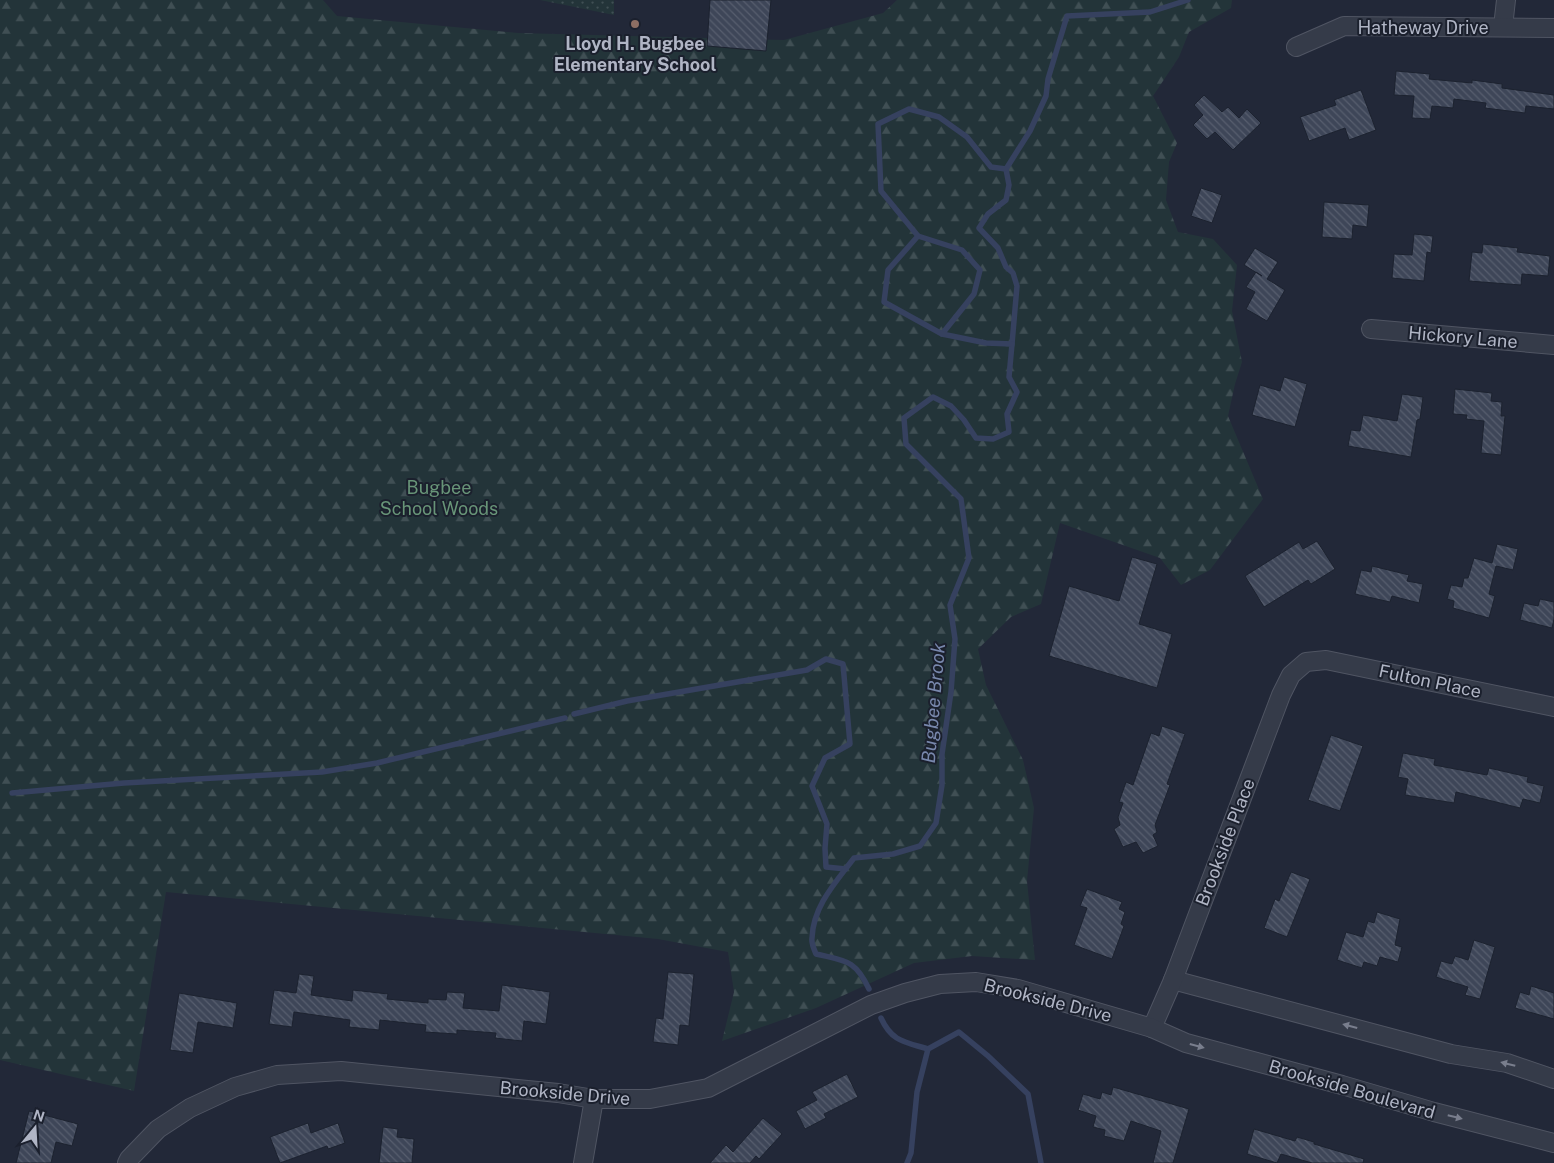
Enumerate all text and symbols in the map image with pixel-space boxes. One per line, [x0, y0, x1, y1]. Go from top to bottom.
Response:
street label: Hatheway Drive [1357, 17, 1489, 38]
marker: Lloyd H. Bugbee Elementary School [629, 18, 641, 30]
place label: Lloyd H. Bugbee Elementary School [554, 33, 716, 75]
street label: Hickory Lane [1407, 322, 1519, 352]
park label: Bugbee School Woods [380, 477, 498, 519]
water label: Bugbee Brook [917, 641, 949, 764]
street label: Fulton Place [1377, 660, 1483, 702]
street label: Brookside Place [1191, 775, 1259, 909]
street label: Brookside Drive [982, 974, 1114, 1026]
one-way arrow [1342, 1022, 1357, 1030]
one-way arrow [1190, 1042, 1205, 1050]
street label: Brookside Boulevard [1266, 1055, 1438, 1123]
one-way arrow [1500, 1059, 1515, 1067]
street label: Brookside Drive [499, 1077, 631, 1109]
north arrow [10, 1103, 60, 1153]
text: N [31, 1106, 47, 1125]
one-way arrow [1447, 1113, 1462, 1121]

